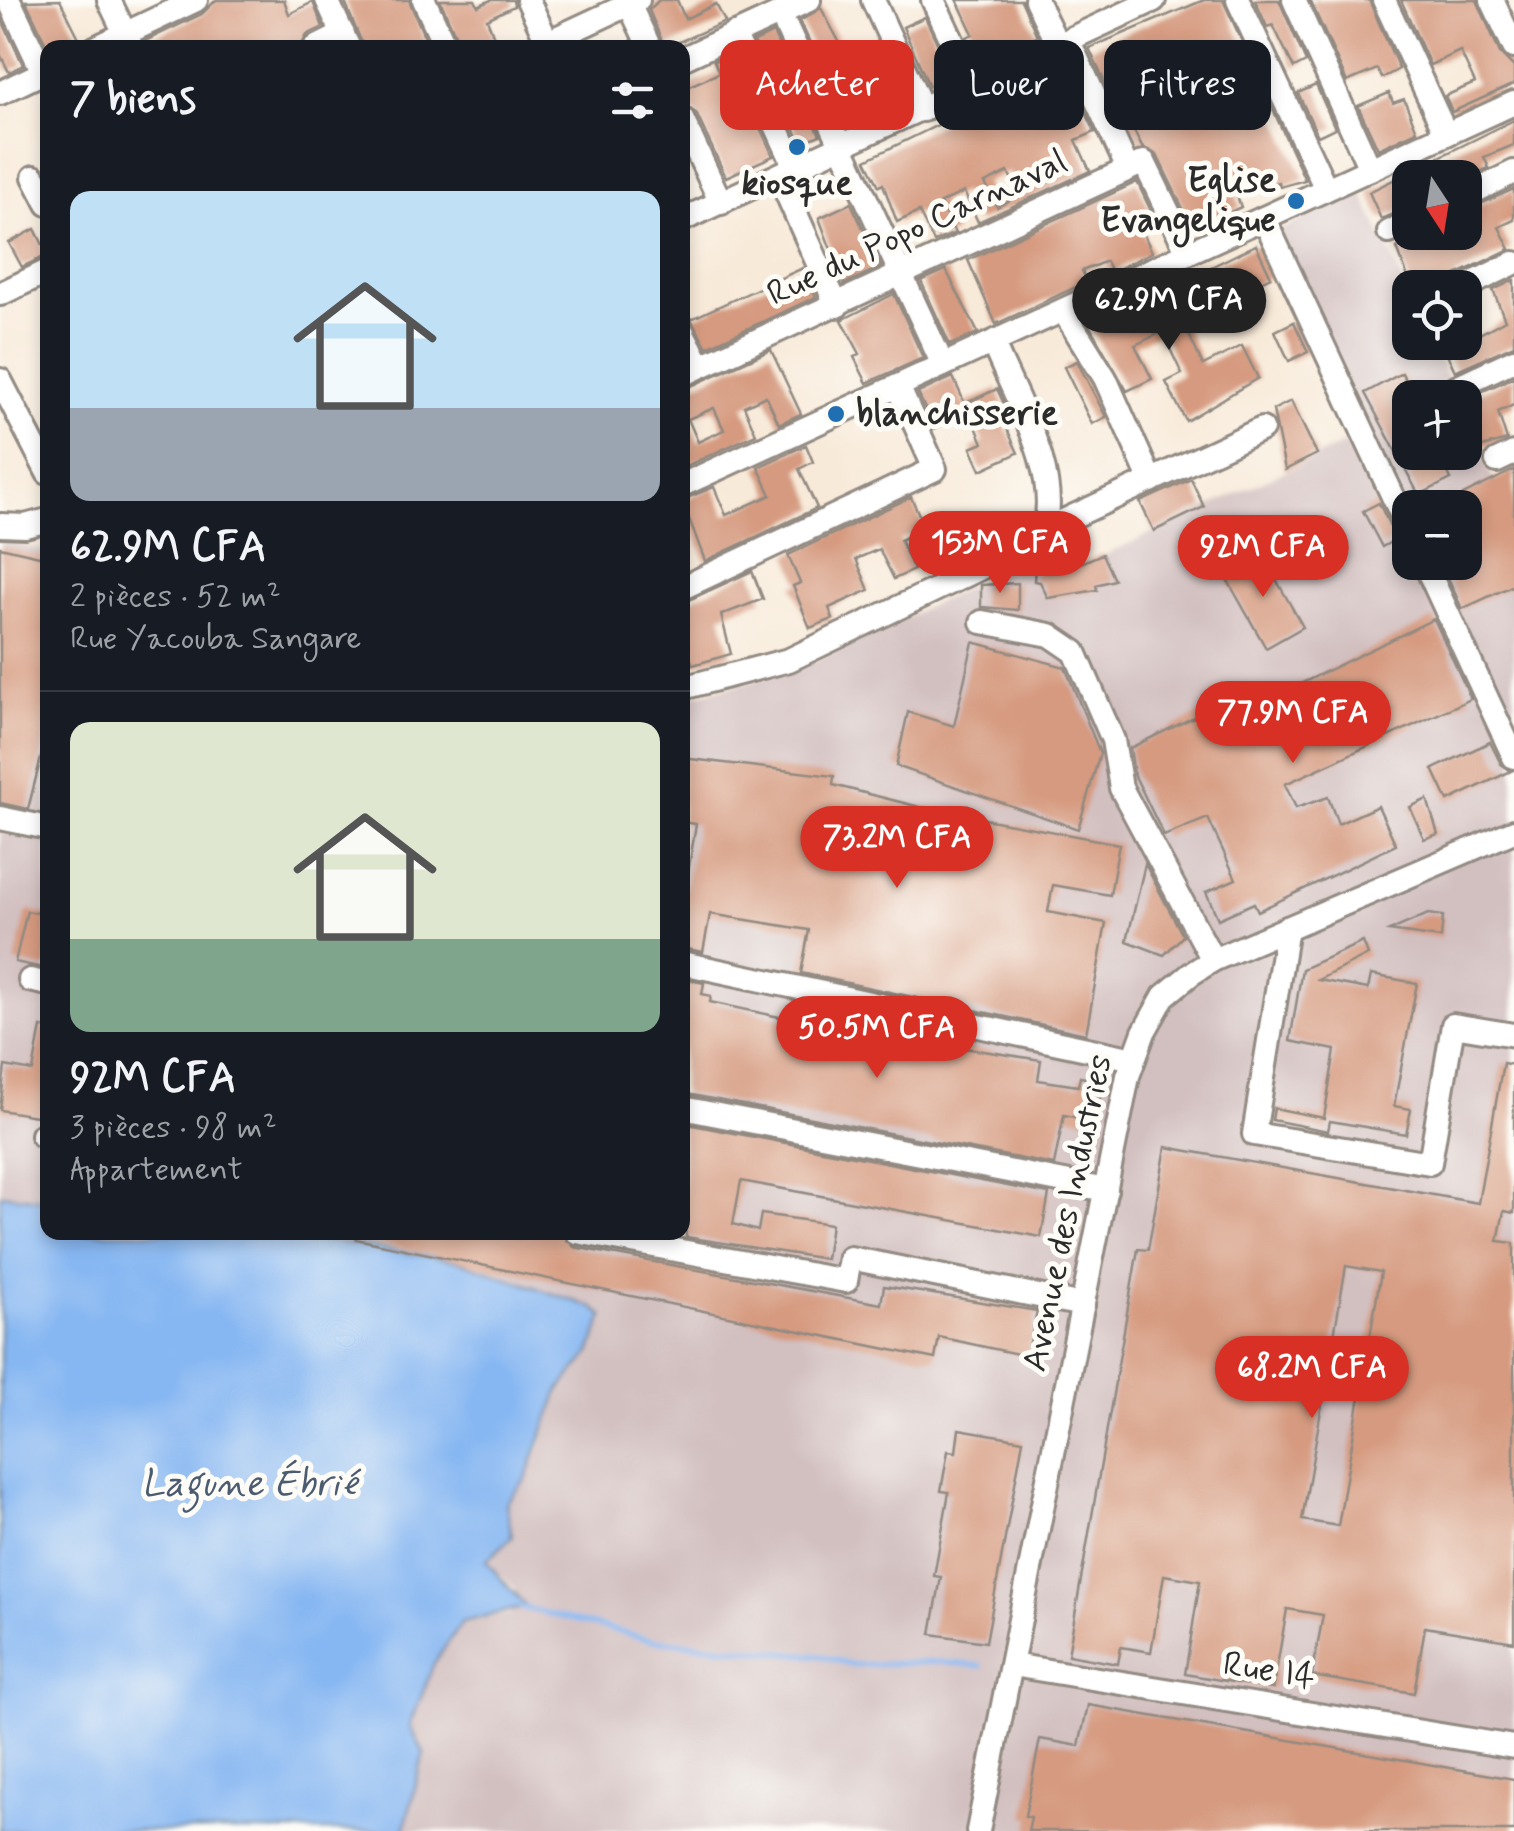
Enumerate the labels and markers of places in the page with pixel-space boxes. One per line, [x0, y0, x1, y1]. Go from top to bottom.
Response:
marker: kiosque [786, 136, 808, 158]
place label: Eglise Evangelique [1100, 158, 1276, 248]
place label: kiosque [742, 161, 852, 208]
marker: Eglise Evangelique [1285, 190, 1307, 212]
pin: 62.9M CFA [1055, 268, 1283, 353]
place label: blanchisserie [856, 391, 1058, 437]
marker: blanchisserie [825, 403, 847, 425]
pin: 153M CFA [897, 511, 1103, 596]
pin: 92M CFA [1171, 515, 1355, 600]
pin: 77.9M CFA [1179, 681, 1407, 766]
pin: 73.2M CFA [783, 806, 1011, 891]
pin: 50.5M CFA [763, 996, 991, 1081]
pin: 68.2M CFA [1198, 1336, 1426, 1421]

